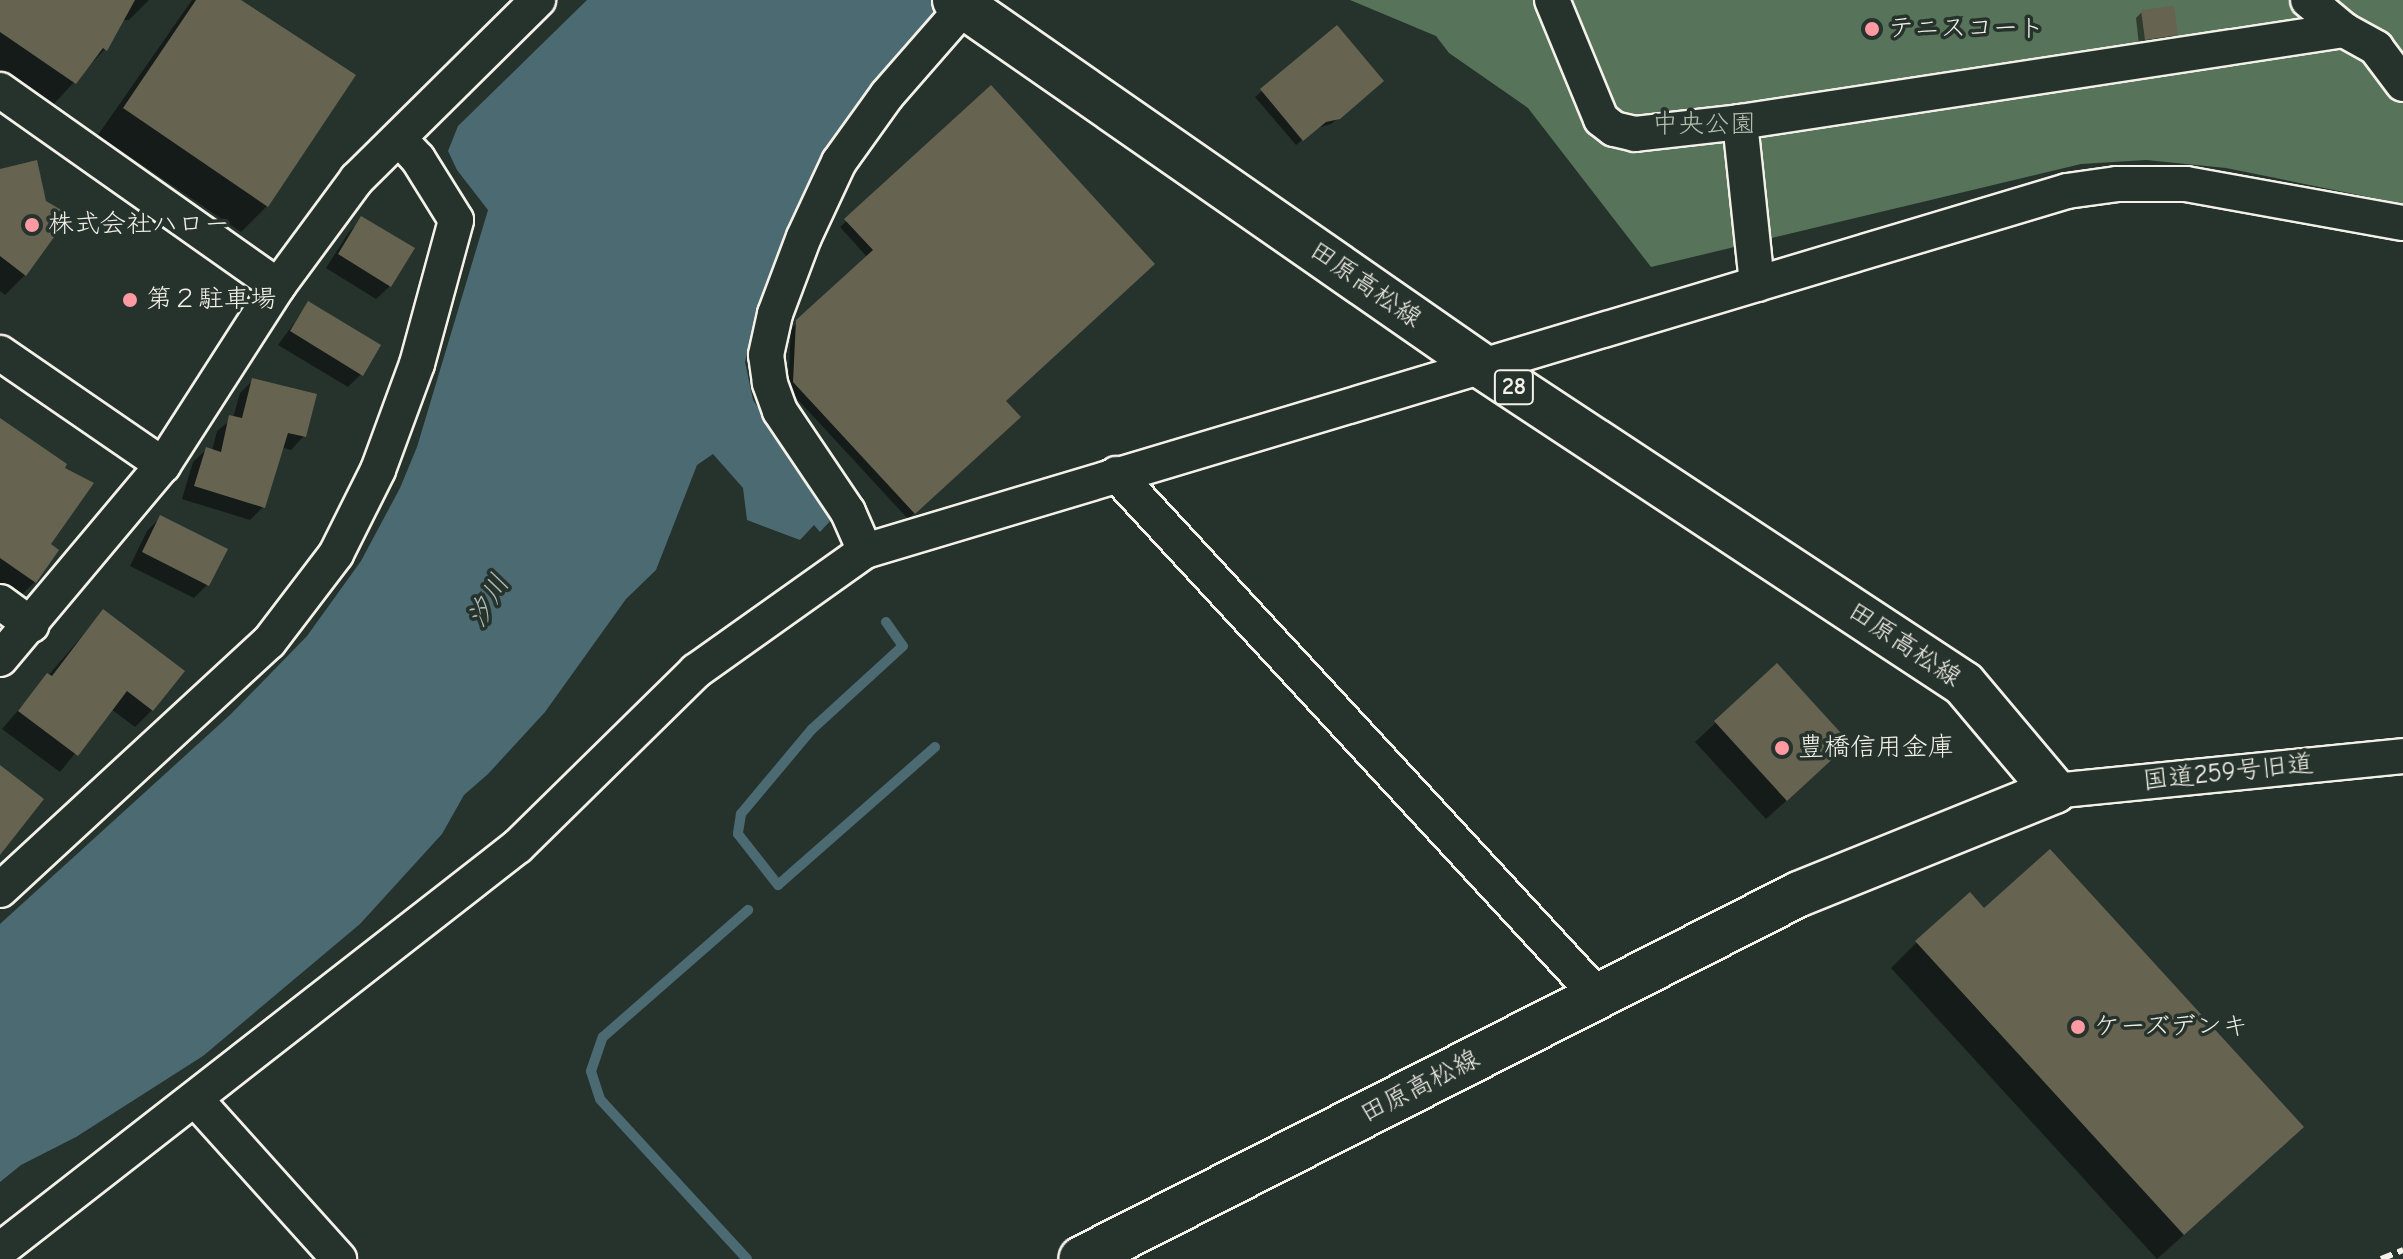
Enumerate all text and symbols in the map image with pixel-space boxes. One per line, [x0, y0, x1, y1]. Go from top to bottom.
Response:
place label: テニスコート [1888, 13, 2044, 45]
marker: テニスコート [1863, 20, 1881, 38]
park label: 中央公園 [1652, 109, 1756, 141]
place label: 株式会社ハロー [48, 209, 230, 241]
marker: 株式会社ハロー [23, 216, 41, 234]
street label: 田原高松線 [1303, 235, 1427, 335]
place label: 第２駐車場 [146, 284, 276, 316]
marker: 第２駐車場 [121, 291, 139, 309]
road number: 28 [1492, 367, 1536, 407]
water label: 汐川 [459, 568, 517, 634]
street label: 田原高松線 [1841, 596, 1967, 694]
place label: 豊橋信用金庫 [1798, 732, 1954, 764]
marker: 豊橋信用金庫 [1773, 739, 1791, 757]
street label: 国道259号旧道 [2141, 749, 2315, 797]
place label: ケーズデンキ [2094, 1011, 2250, 1043]
marker: ケーズデンキ [2069, 1018, 2087, 1036]
street label: 田原高松線 [1355, 1044, 1485, 1130]

